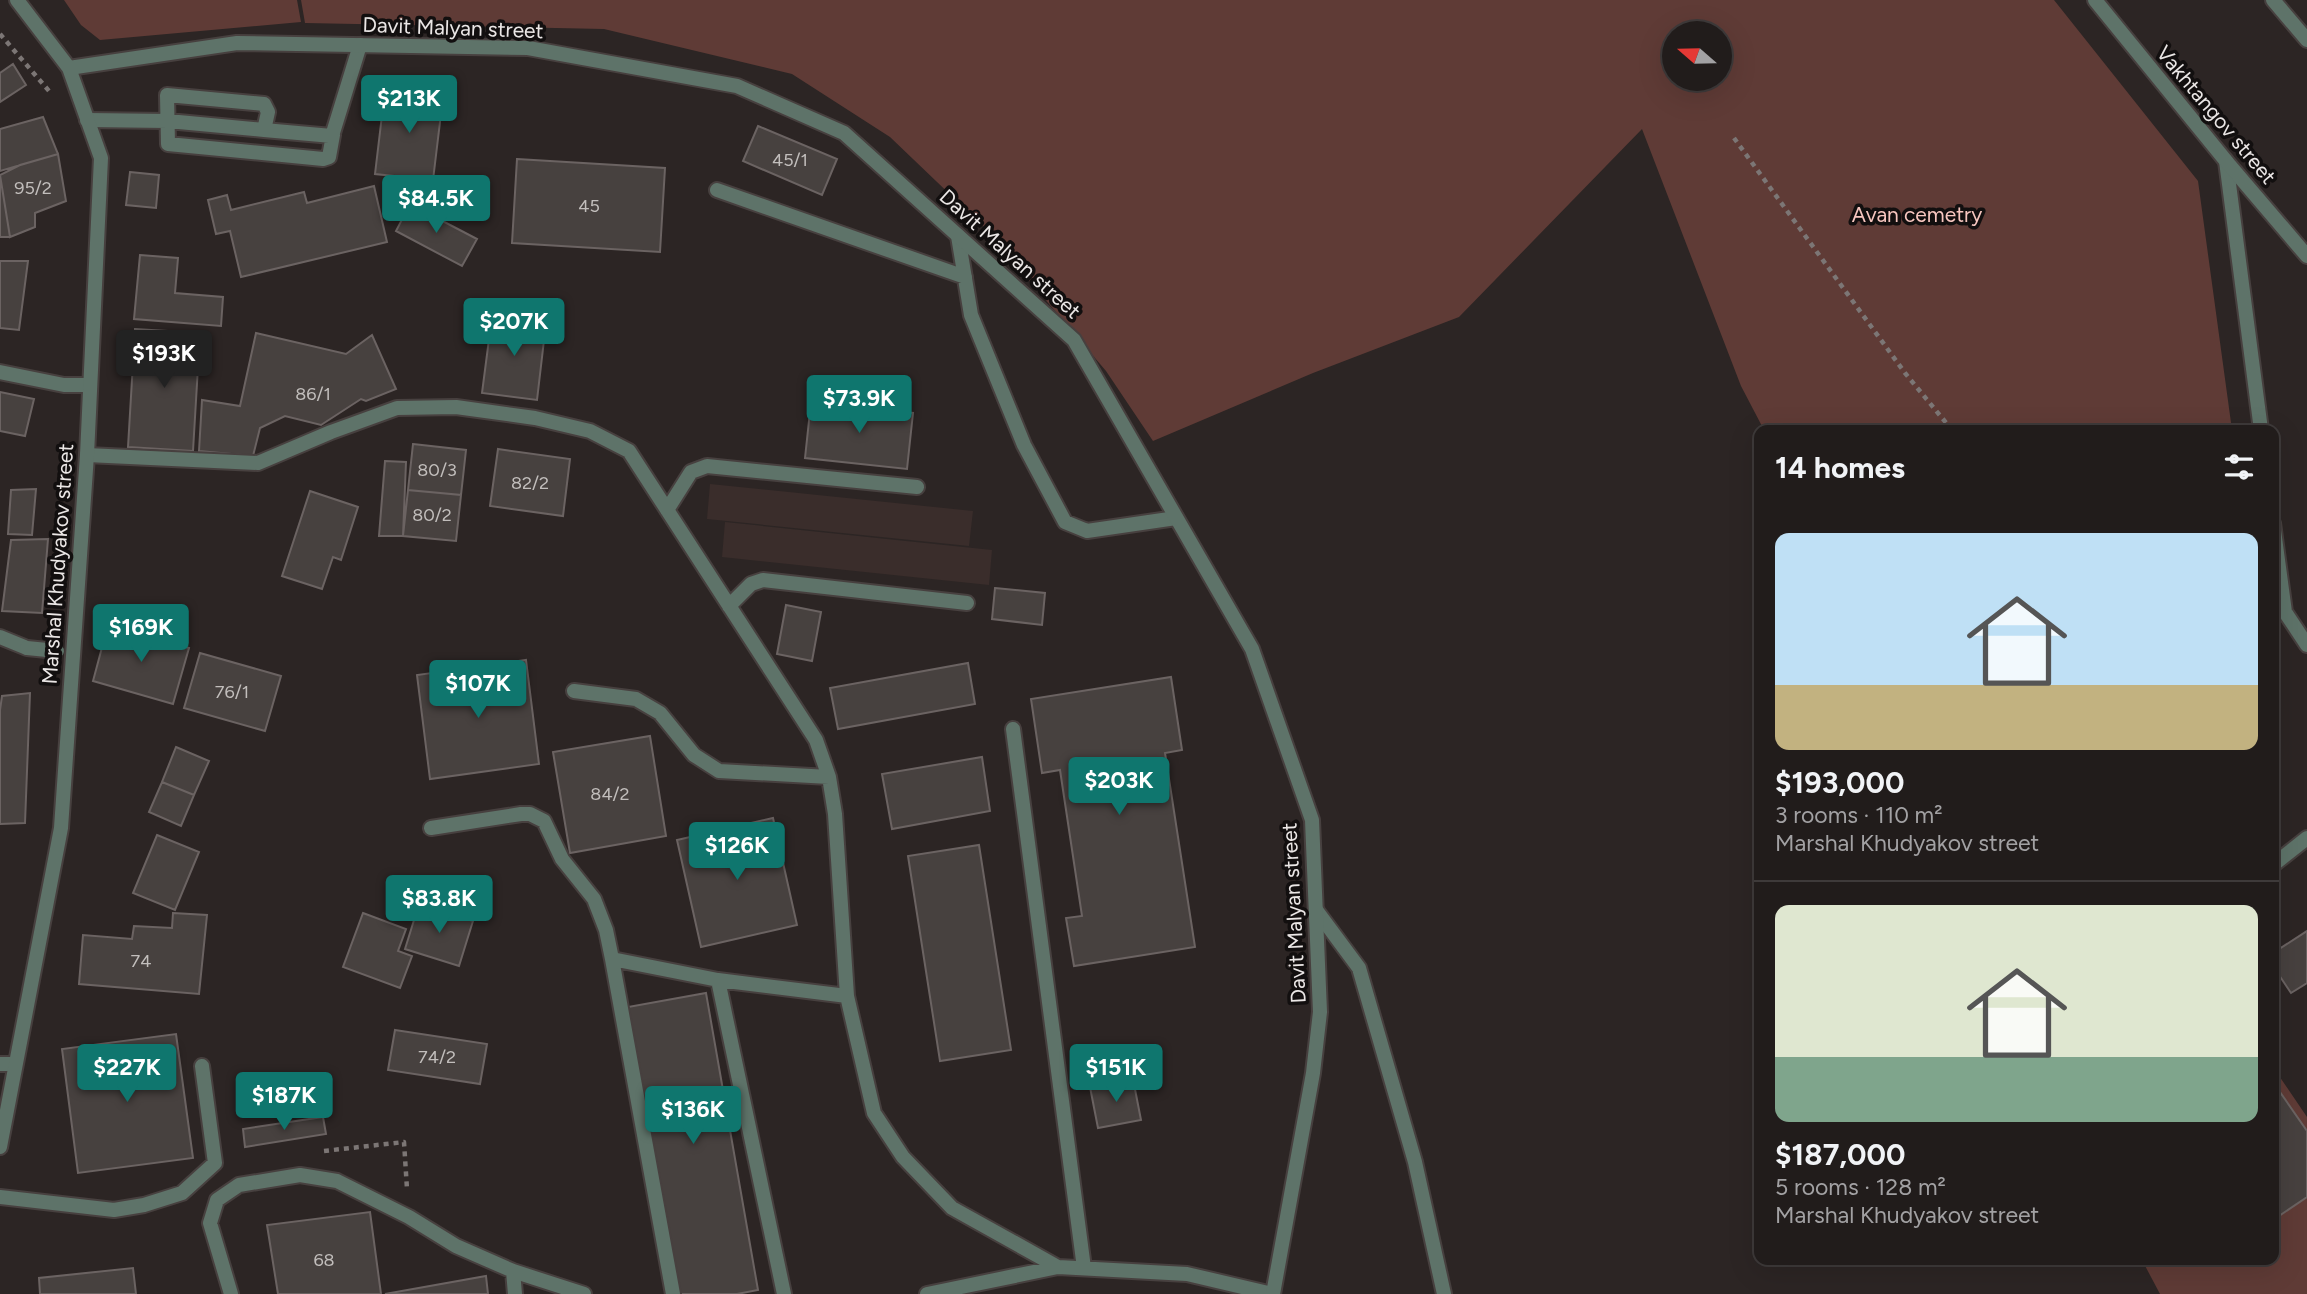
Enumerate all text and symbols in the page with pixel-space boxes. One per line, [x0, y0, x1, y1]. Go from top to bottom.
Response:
street label: Davit Malyan street [362, 12, 544, 43]
north arrow [1662, 21, 1732, 91]
map controls [1662, 21, 1732, 91]
street label: Vakhtangov street [2151, 41, 2281, 189]
pin: $213K [360, 76, 458, 135]
text: $213K [377, 84, 441, 112]
house number: 45/1 [772, 149, 808, 171]
pin: $84.5K [379, 176, 493, 235]
house number: 95/2 [14, 177, 52, 199]
text: $84.5K [398, 184, 474, 212]
street label: Davit Malyan street [935, 184, 1086, 324]
house number: 45 [578, 195, 600, 217]
park label: Avan cemetry [1852, 202, 1982, 227]
pin: $207K [465, 298, 563, 358]
text: $207K [479, 307, 549, 335]
pin: $193K [115, 330, 213, 390]
text: $193K [132, 339, 196, 367]
pin: $73.9K [802, 376, 916, 435]
house number: 86/1 [295, 383, 331, 405]
text: $73.9K [823, 384, 895, 412]
street label: Marshal Khudyakov street [37, 443, 78, 685]
icon: filters [2220, 448, 2258, 486]
text: 14 homes [1775, 449, 1905, 486]
house number: 80/3 [417, 459, 457, 481]
house number: 82/2 [511, 472, 549, 494]
house number: 80/2 [412, 504, 452, 526]
icon: home [1954, 578, 2080, 704]
pin: $169K [92, 604, 190, 664]
text: $169K [109, 613, 173, 641]
pin: $107K [429, 660, 527, 720]
text: $107K [445, 669, 511, 697]
house number: 76/1 [215, 681, 249, 703]
pin: $203K [1070, 758, 1168, 817]
text: $193,000 [1775, 764, 1904, 801]
text: $203K [1084, 766, 1154, 794]
house number: 84/2 [590, 783, 630, 805]
text: 3 rooms · 110 m² [1775, 801, 1942, 829]
pin: $126K [688, 822, 786, 882]
street label: Davit Malyan street [1276, 822, 1311, 1004]
text: Marshal Khudyakov street [1775, 829, 2039, 857]
text: $126K [705, 831, 769, 859]
pin: $83.8K [382, 876, 496, 935]
text: $83.8K [402, 884, 476, 912]
house number: 74 [131, 950, 151, 972]
icon: home [1954, 950, 2080, 1076]
pin: $227K [78, 1044, 176, 1104]
pin: $151K [1067, 1044, 1165, 1104]
house number: 74/2 [418, 1046, 456, 1068]
text: $227K [93, 1053, 161, 1081]
text: $151K [1086, 1053, 1146, 1081]
pin: $187K [235, 1072, 333, 1132]
text: $187K [252, 1081, 316, 1109]
pin: $136K [644, 1086, 742, 1146]
text: $136K [661, 1095, 725, 1123]
text: $187,000 [1775, 1136, 1905, 1173]
text: 5 rooms · 128 m² [1775, 1173, 1946, 1201]
text: Marshal Khudyakov street [1775, 1201, 2039, 1229]
house number: 68 [313, 1249, 335, 1271]

